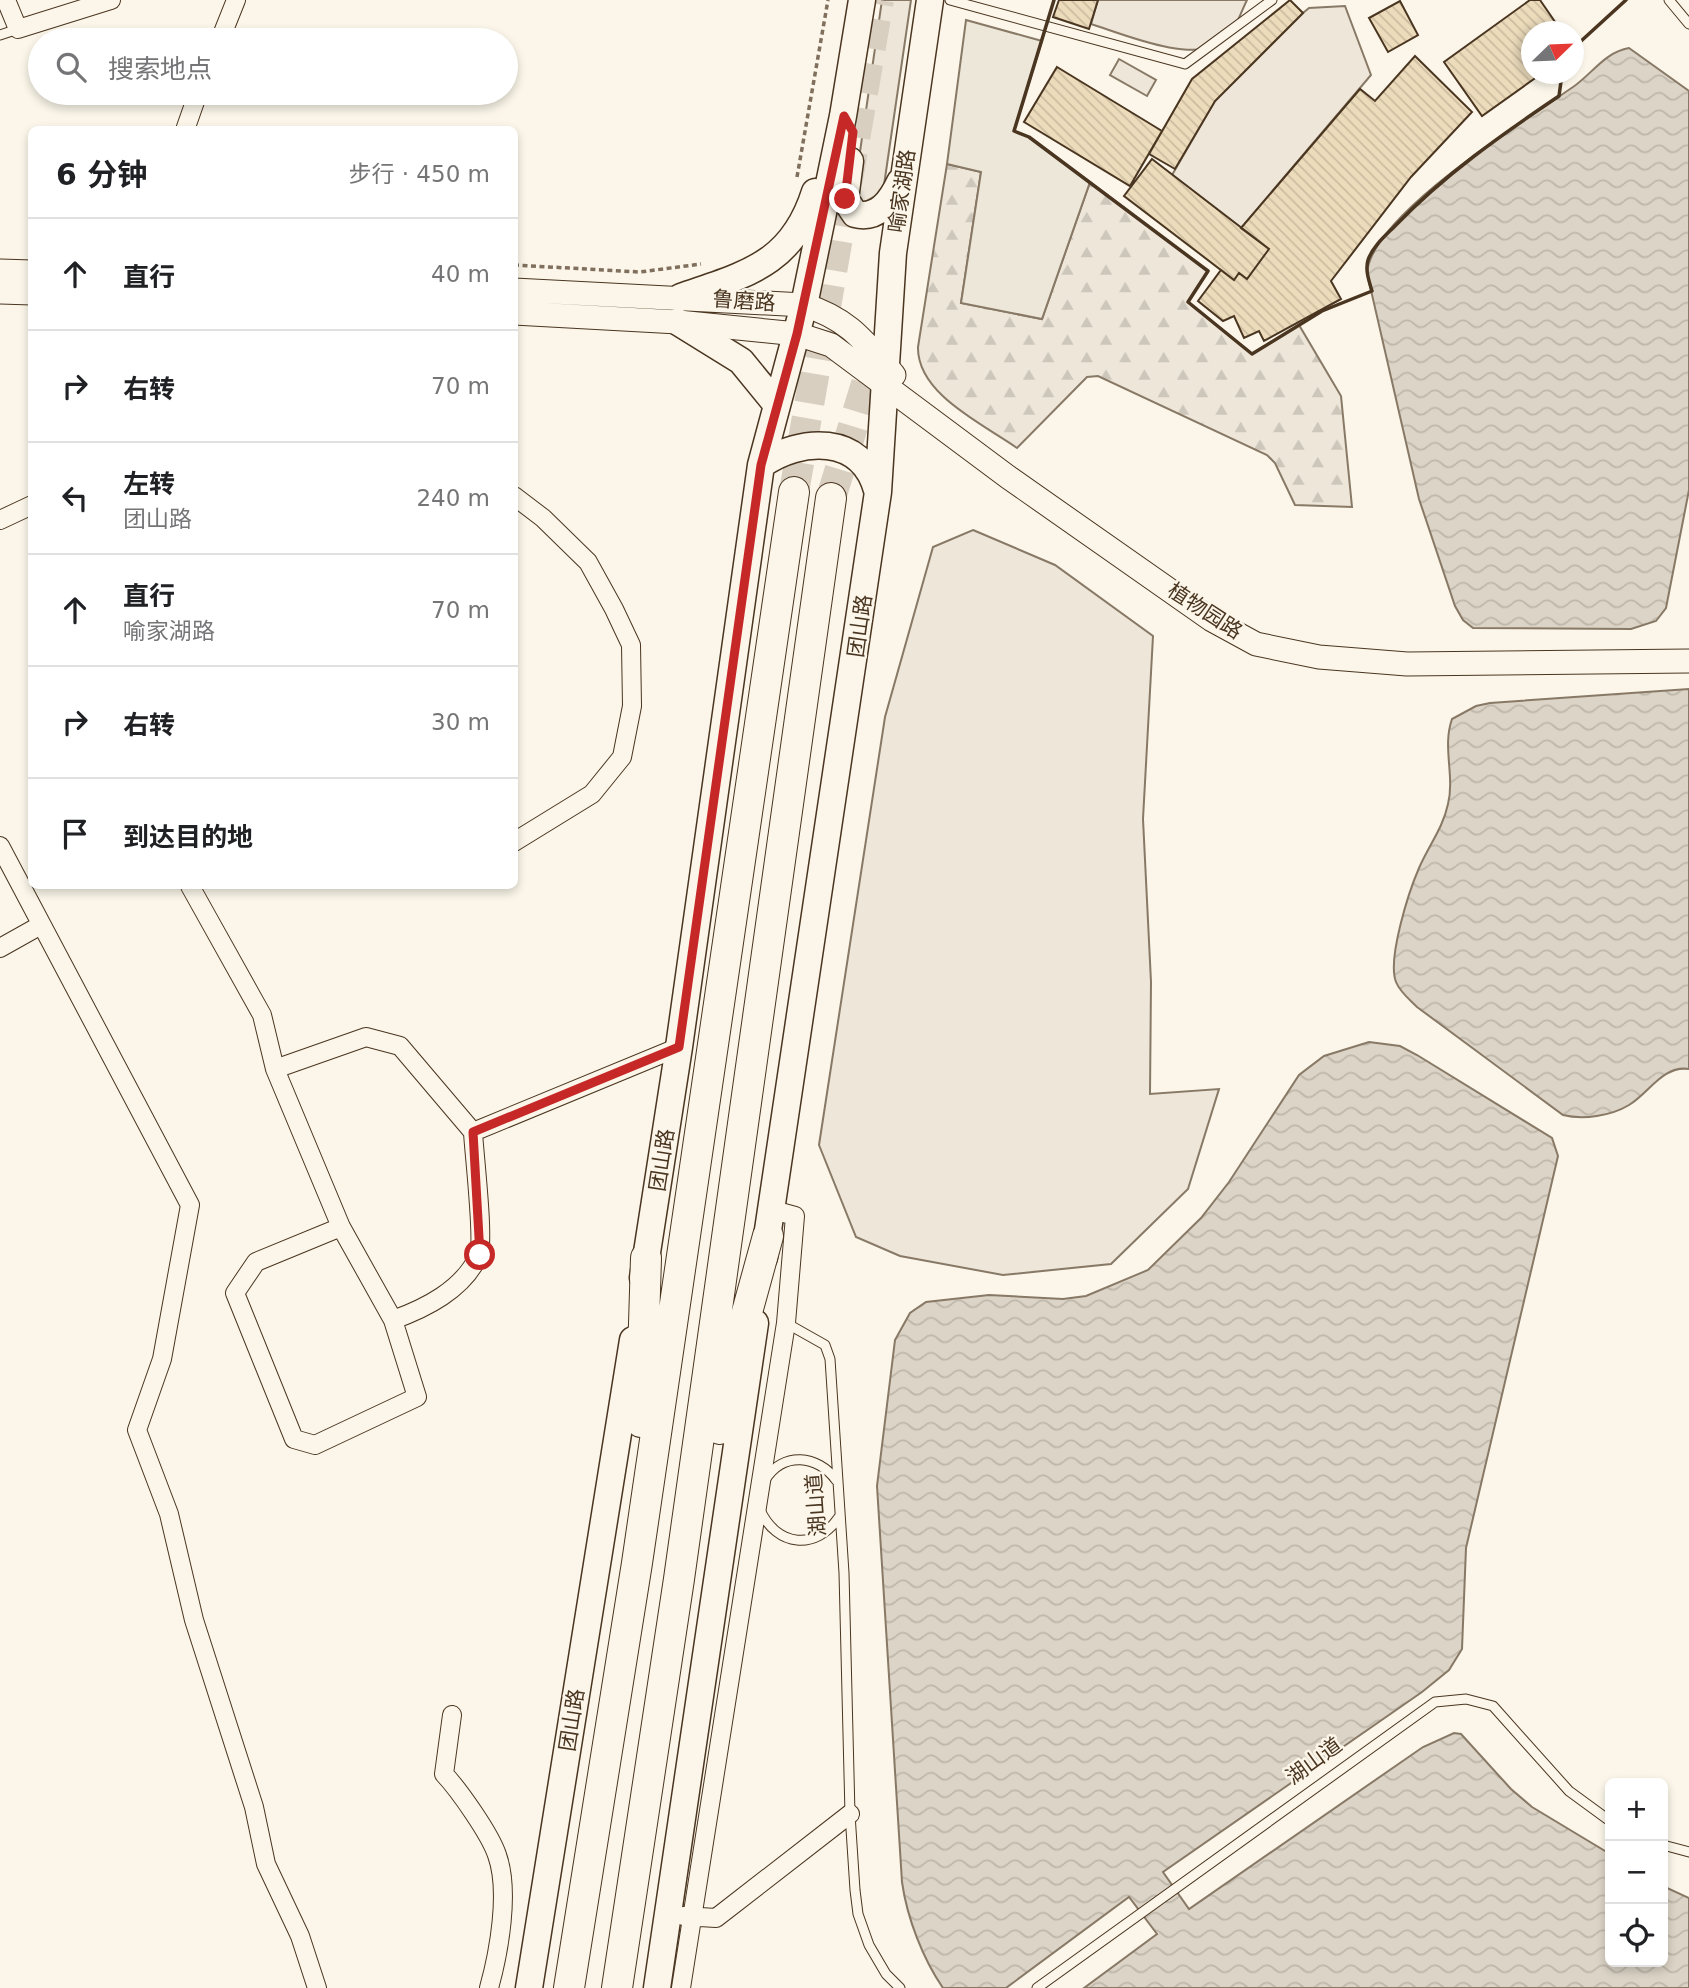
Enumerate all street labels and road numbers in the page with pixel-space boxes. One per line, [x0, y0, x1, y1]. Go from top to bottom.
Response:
street label: 喻家湖路 [884, 148, 920, 234]
street label: 鲁磨路 [712, 287, 776, 315]
street label: 植物园路 [1163, 578, 1247, 644]
street label: 团山路 [844, 593, 876, 659]
street label: 团山路 [645, 1127, 679, 1193]
street label: 湖山道 [802, 1473, 830, 1537]
street label: 团山路 [555, 1687, 589, 1753]
street label: 湖山道 [1281, 1733, 1347, 1789]

